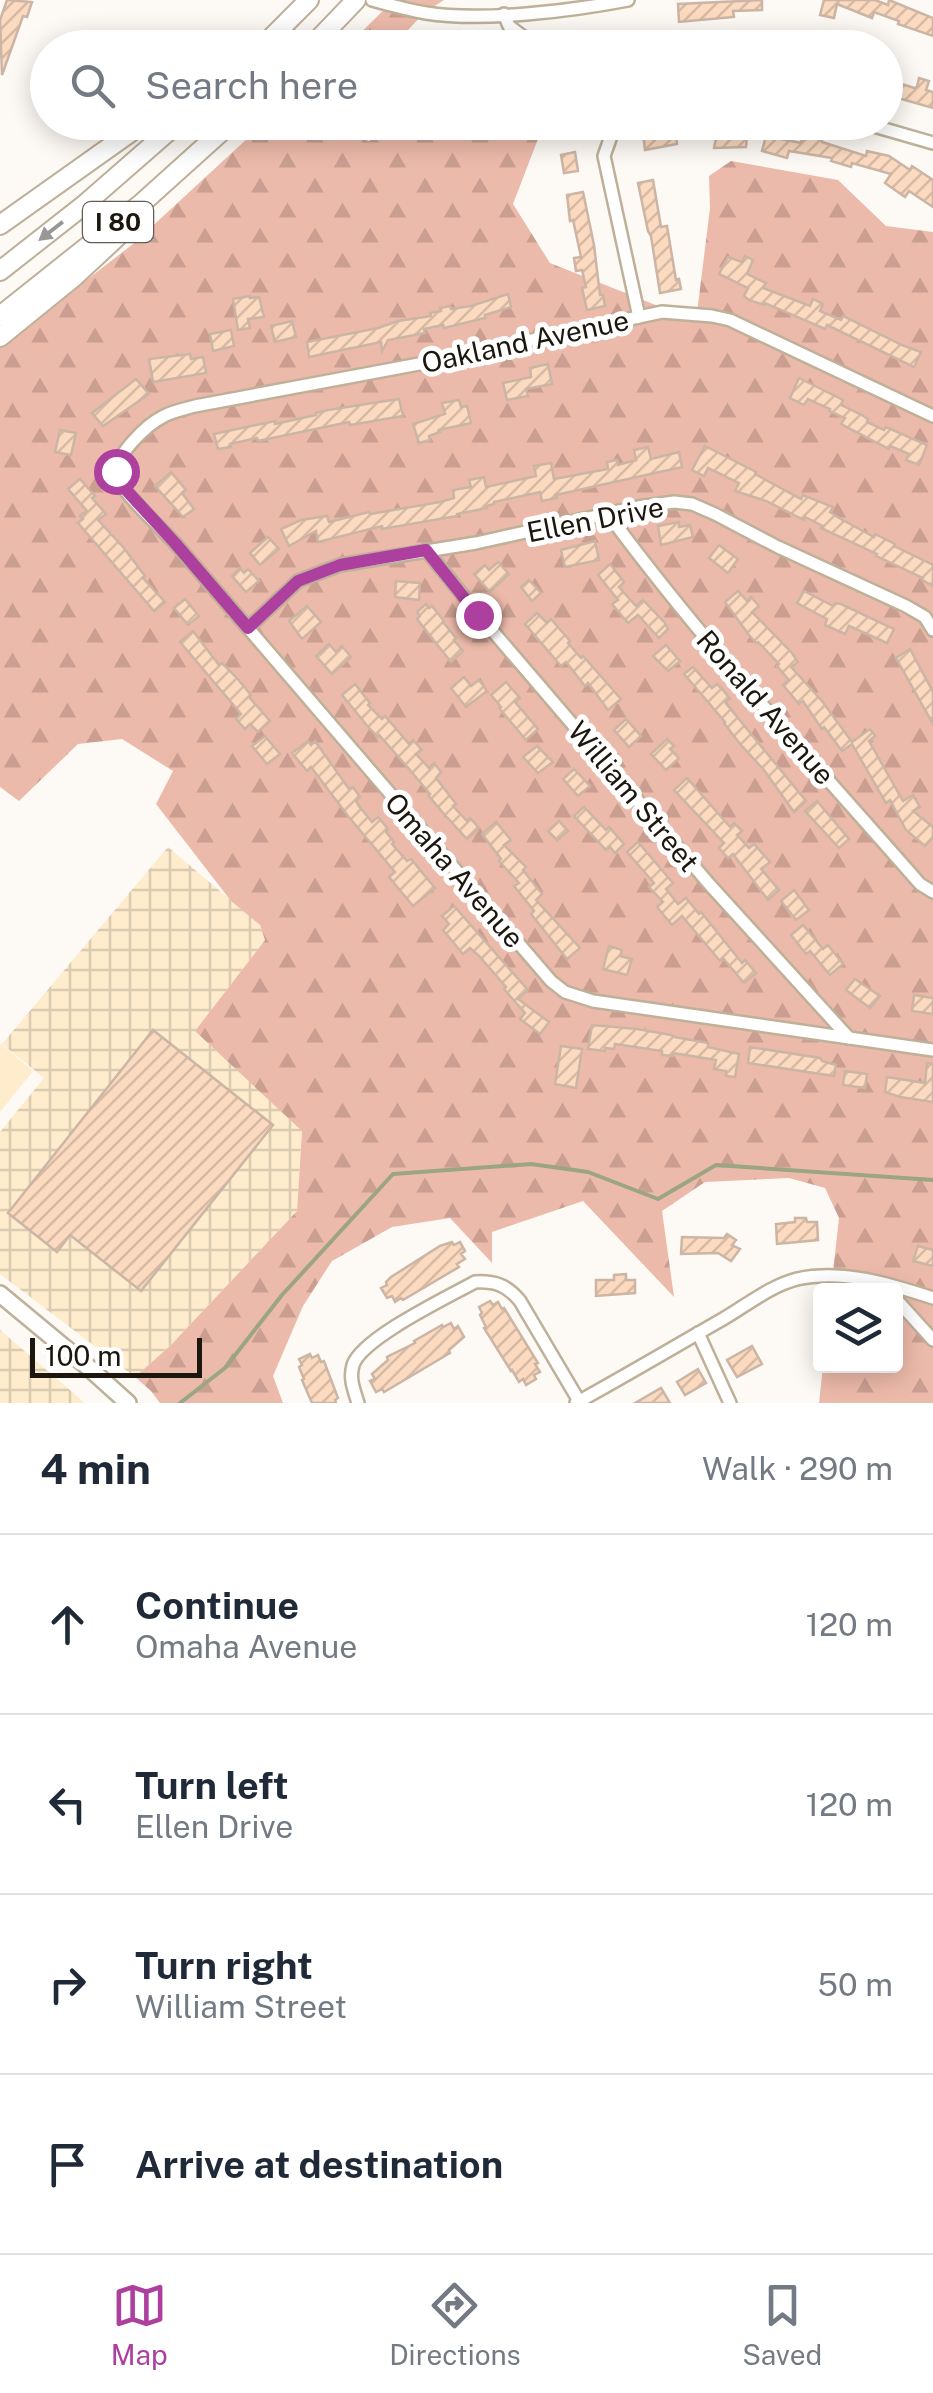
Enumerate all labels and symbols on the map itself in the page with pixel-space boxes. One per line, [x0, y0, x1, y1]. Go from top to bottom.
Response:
road number: I 80 [83, 202, 153, 242]
one-way arrow [38, 220, 64, 241]
street label: Oakland Avenue [418, 303, 632, 379]
route start [94, 449, 140, 495]
street label: Ellen Drive [524, 490, 666, 548]
route end [456, 593, 502, 639]
street label: Ronald Avenue [690, 623, 842, 791]
street label: William Street [562, 714, 706, 878]
street label: Omaha Avenue [379, 786, 531, 954]
scale bar [30, 1333, 202, 1378]

